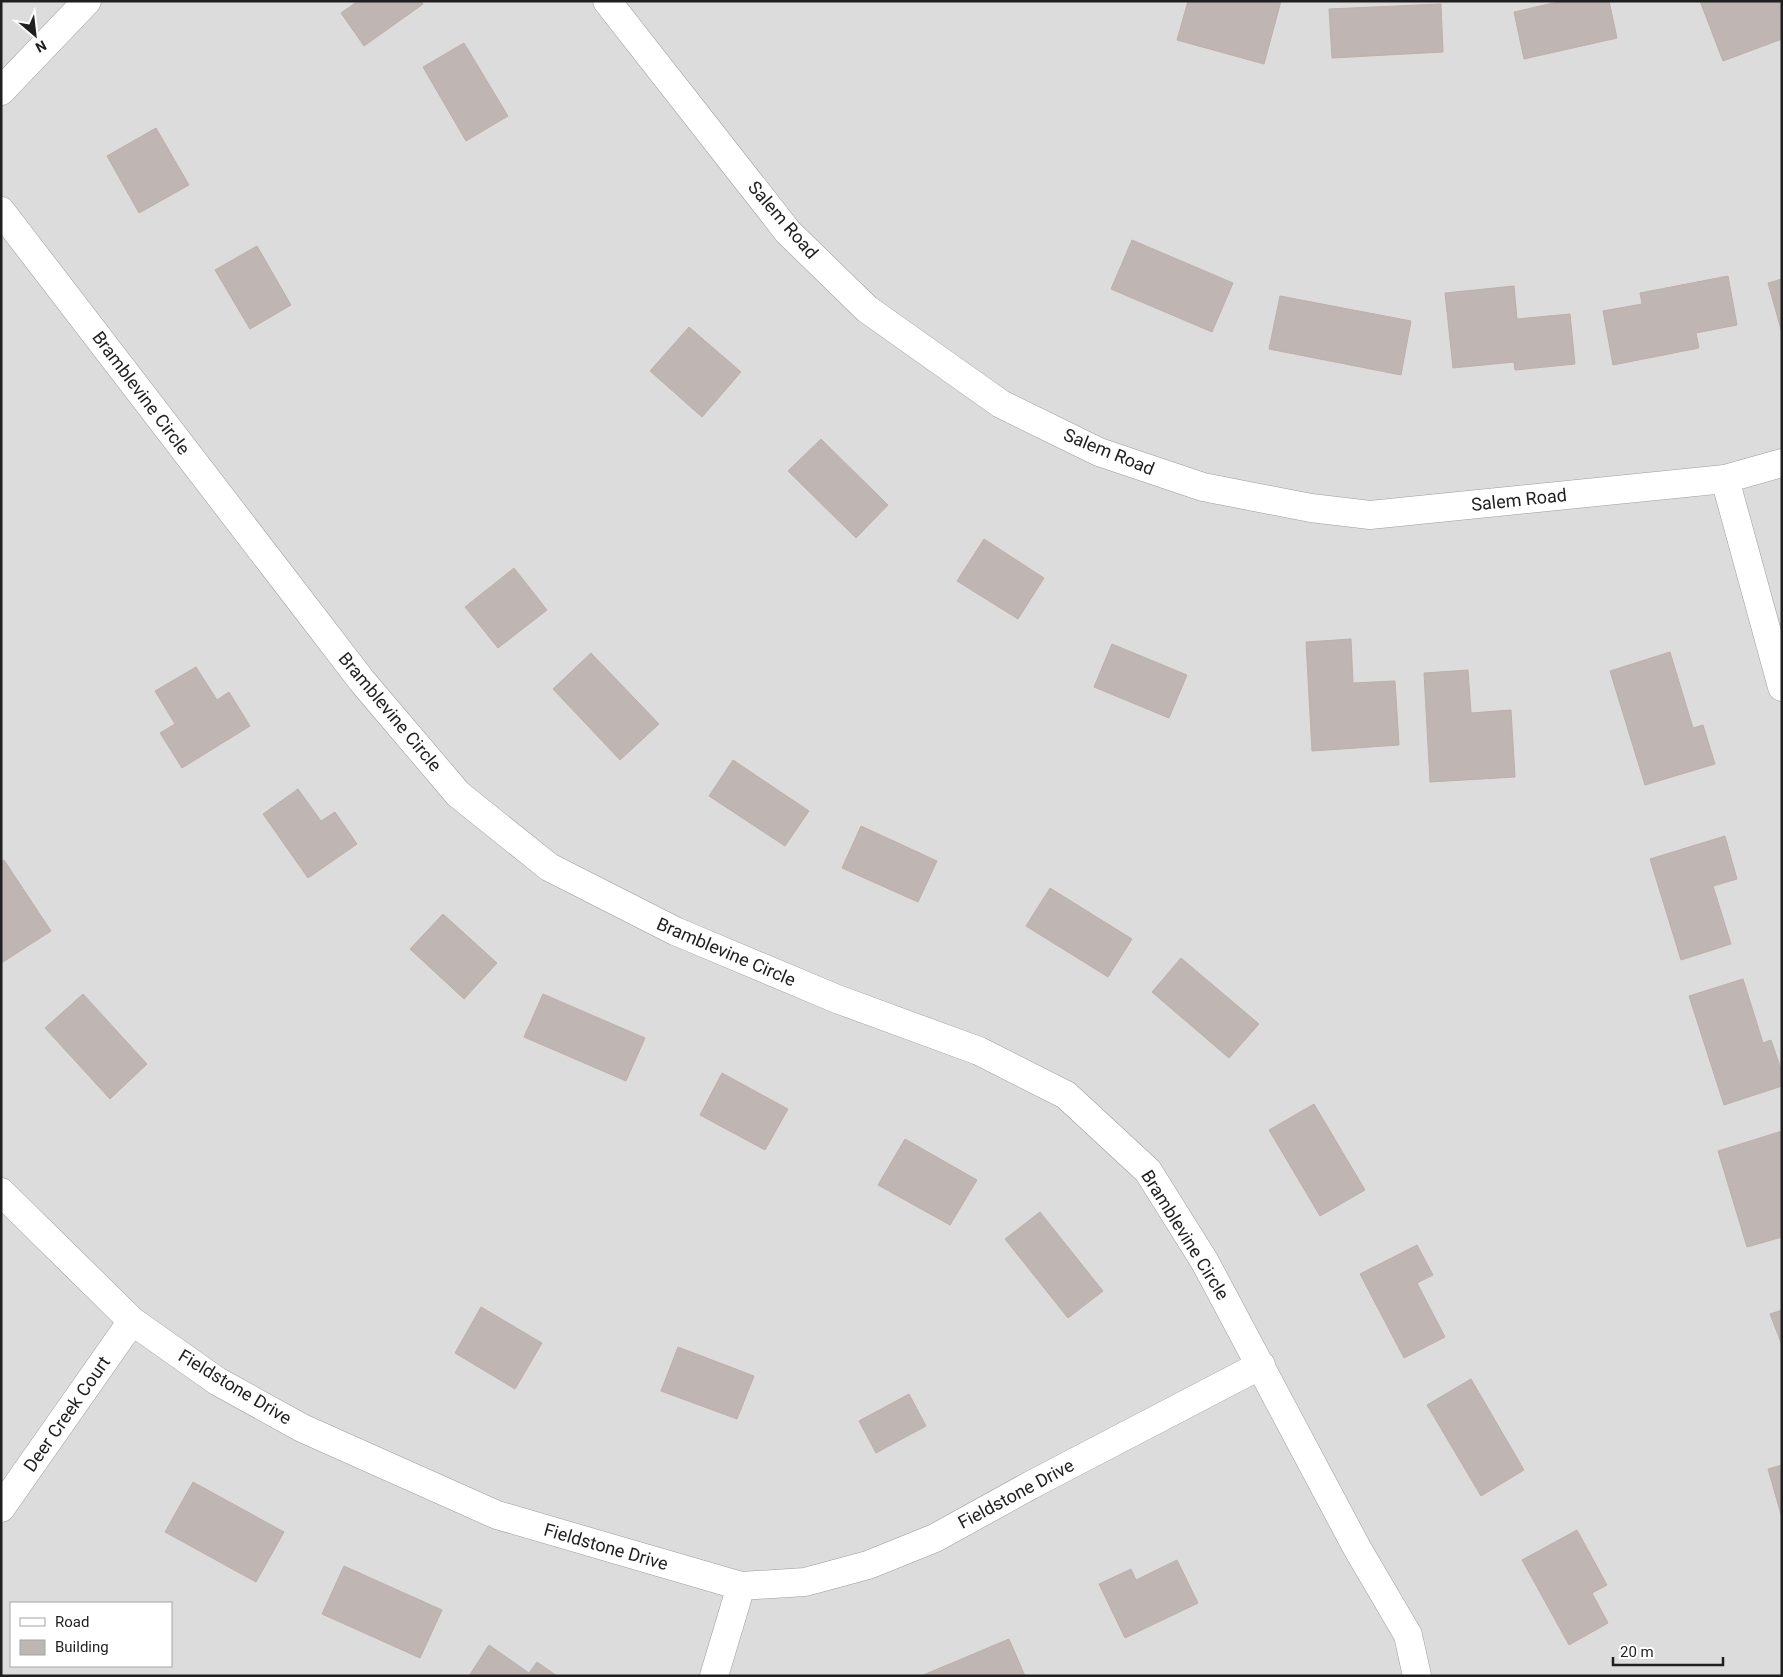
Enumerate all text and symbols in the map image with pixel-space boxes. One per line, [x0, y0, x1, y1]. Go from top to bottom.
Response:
north arrow [10, 10, 60, 60]
text: N [33, 37, 49, 56]
street label: Salem Road [744, 177, 823, 263]
street label: Bramblevine Circle [88, 327, 195, 458]
street label: Salem Road [1061, 424, 1158, 479]
street label: Salem Road [1470, 484, 1568, 515]
street label: Bramblevine Circle [334, 648, 446, 775]
street label: Bramblevine Circle [654, 913, 799, 990]
street label: Bramblevine Circle [1137, 1166, 1234, 1303]
street label: Fieldstone Drive [175, 1345, 296, 1429]
street label: Deer Creek Court [19, 1352, 114, 1475]
street label: Fieldstone Drive [954, 1454, 1077, 1533]
street label: Fieldstone Drive [542, 1519, 671, 1574]
legend [10, 1602, 172, 1667]
text: Road [55, 1613, 89, 1631]
scale bar [1613, 1634, 1723, 1666]
text: Building [55, 1638, 109, 1656]
text: 20 m [1620, 1643, 1654, 1661]

